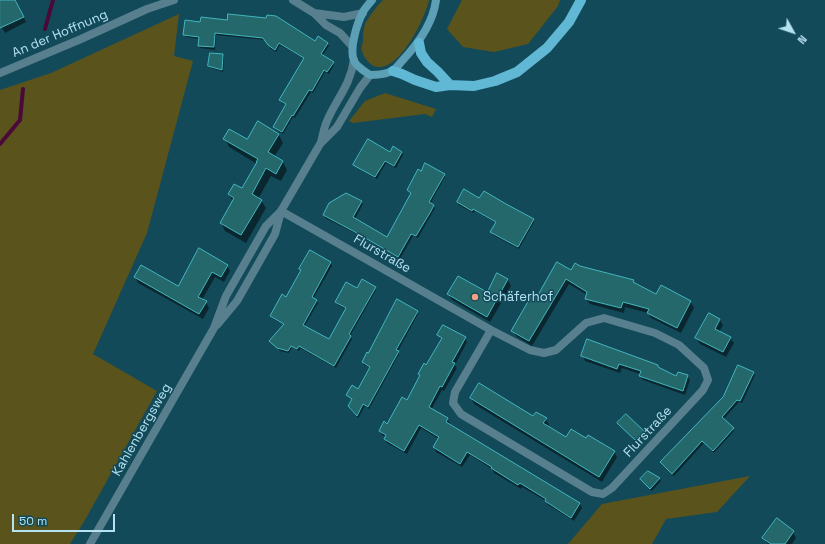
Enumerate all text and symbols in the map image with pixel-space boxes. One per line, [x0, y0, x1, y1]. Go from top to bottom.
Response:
street label: An der Hoffnung [10, 7, 110, 61]
north arrow [773, 12, 813, 52]
text: N [794, 32, 810, 47]
street label: Flurstraße [351, 231, 413, 277]
place label: Schäferhof [483, 289, 553, 305]
marker: Schäferhof [470, 292, 480, 302]
street label: Kahlenbergsweg [109, 381, 175, 479]
street label: Flurstraße [621, 403, 675, 461]
scale bar [14, 506, 117, 532]
text: 50 m [19, 513, 47, 529]

